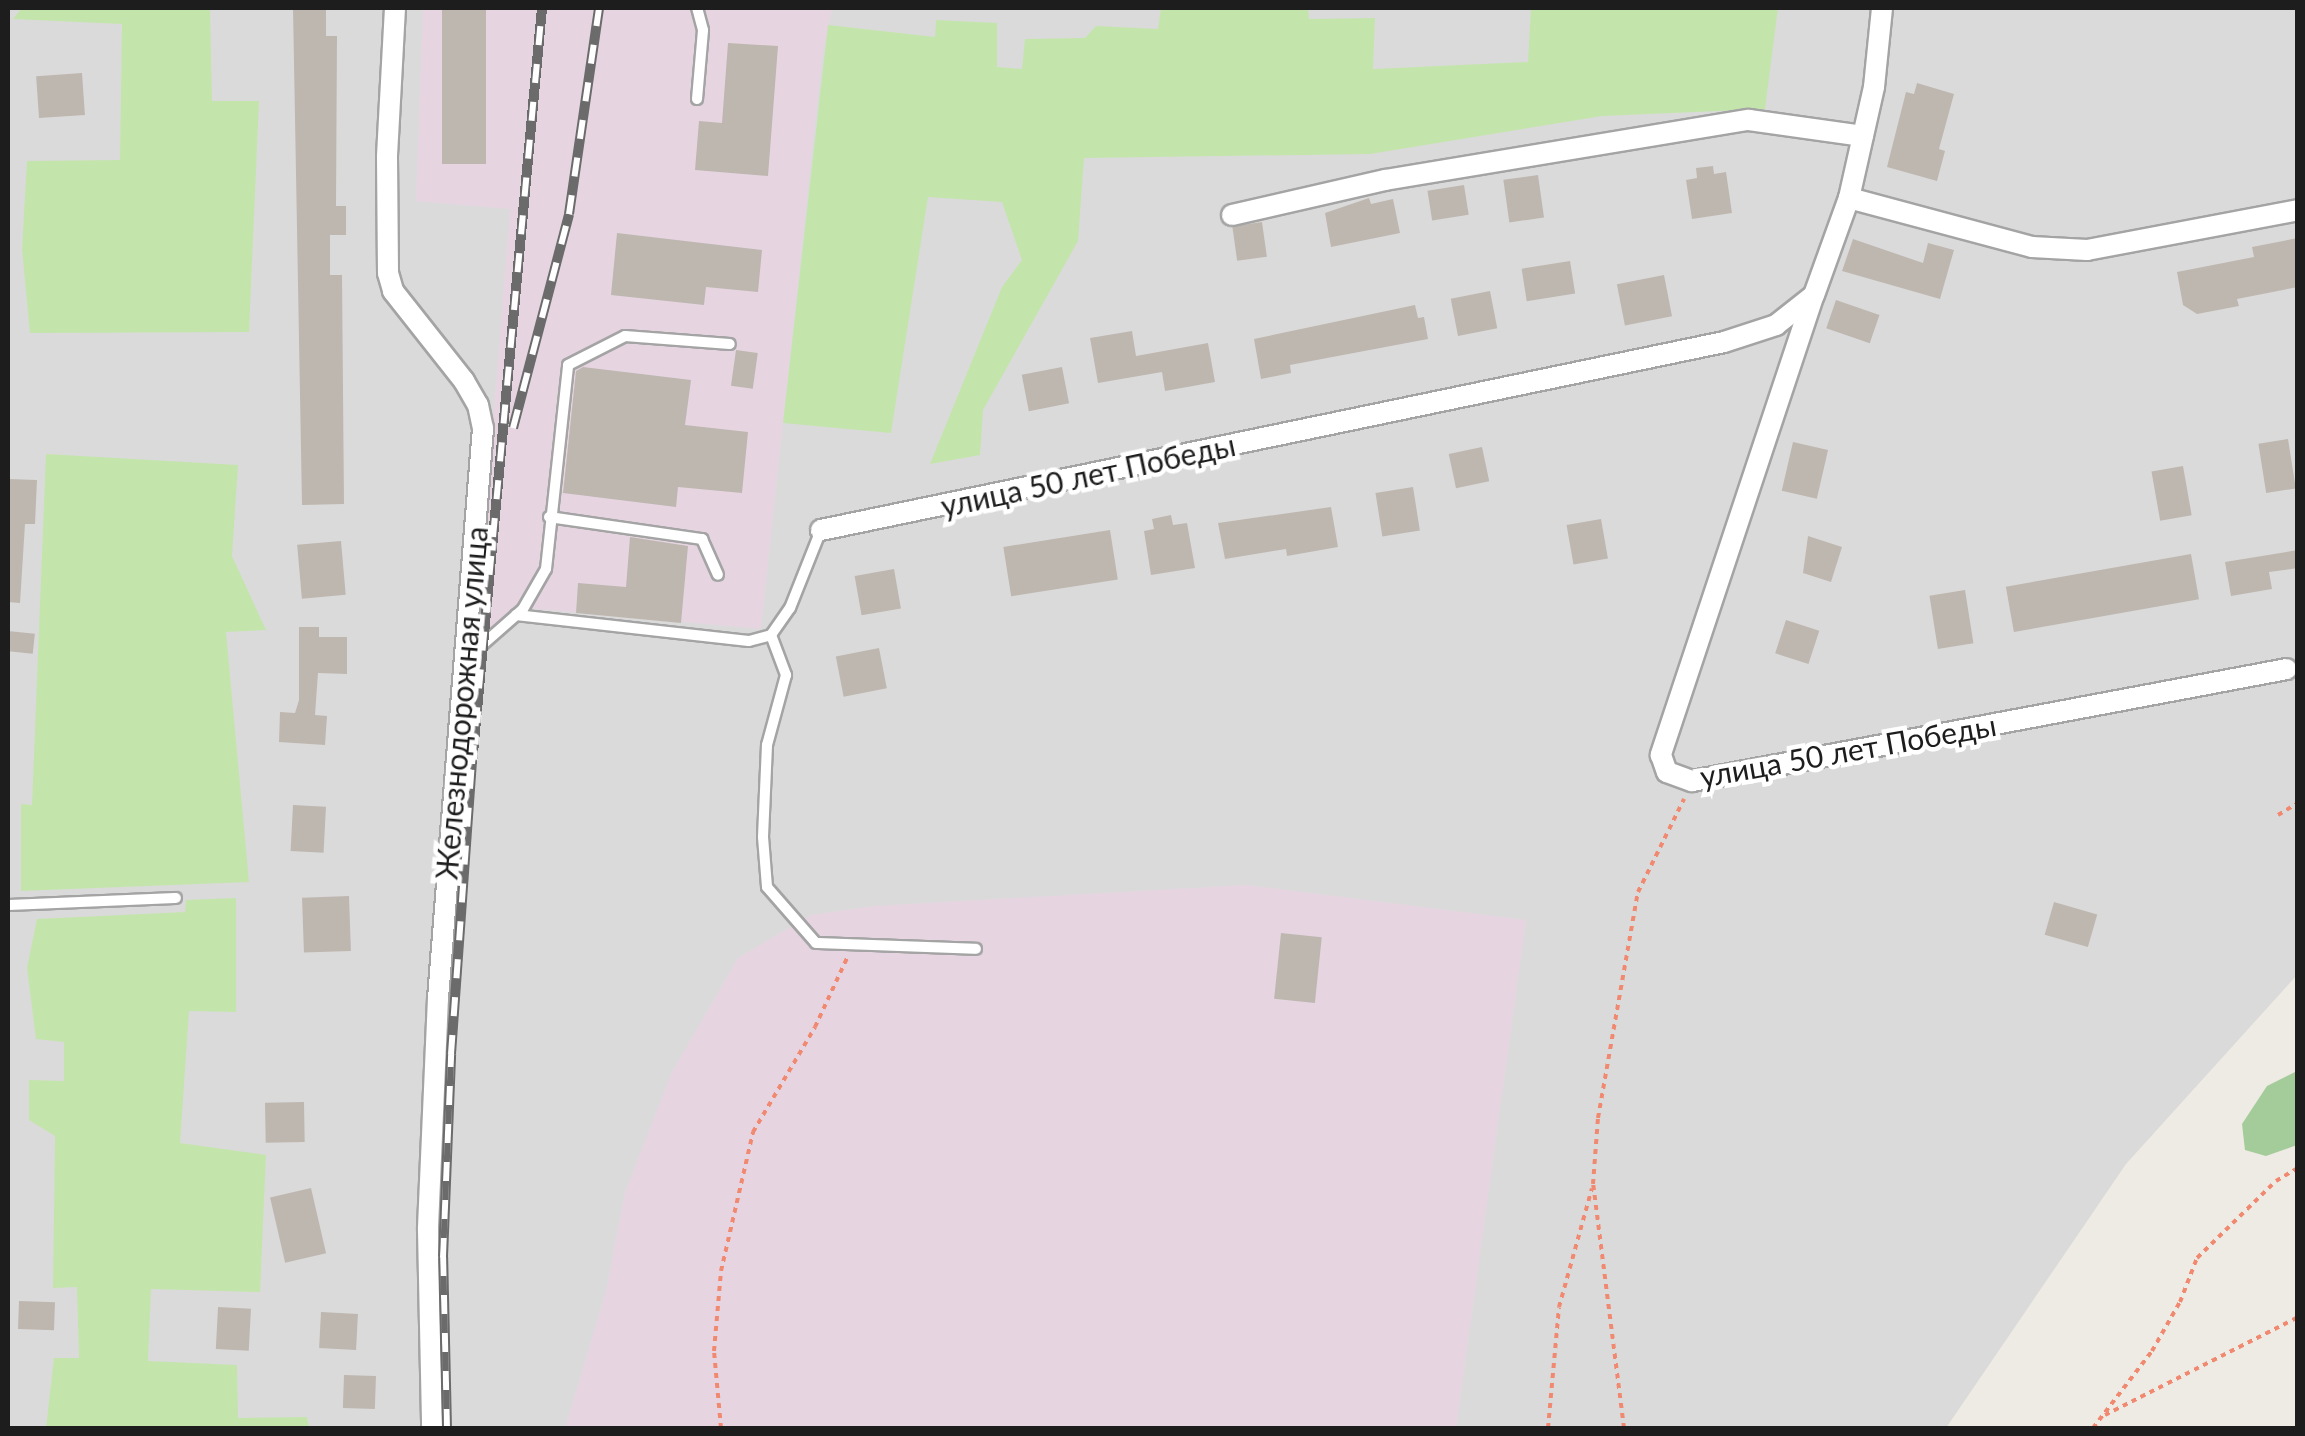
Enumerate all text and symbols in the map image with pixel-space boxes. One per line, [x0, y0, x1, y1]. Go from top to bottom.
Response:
street label: улица 50 лет Победы [937, 426, 1239, 524]
street label: Железнодорожная улица [428, 525, 494, 881]
street label: улица 50 лет Победы [1697, 706, 1999, 794]

